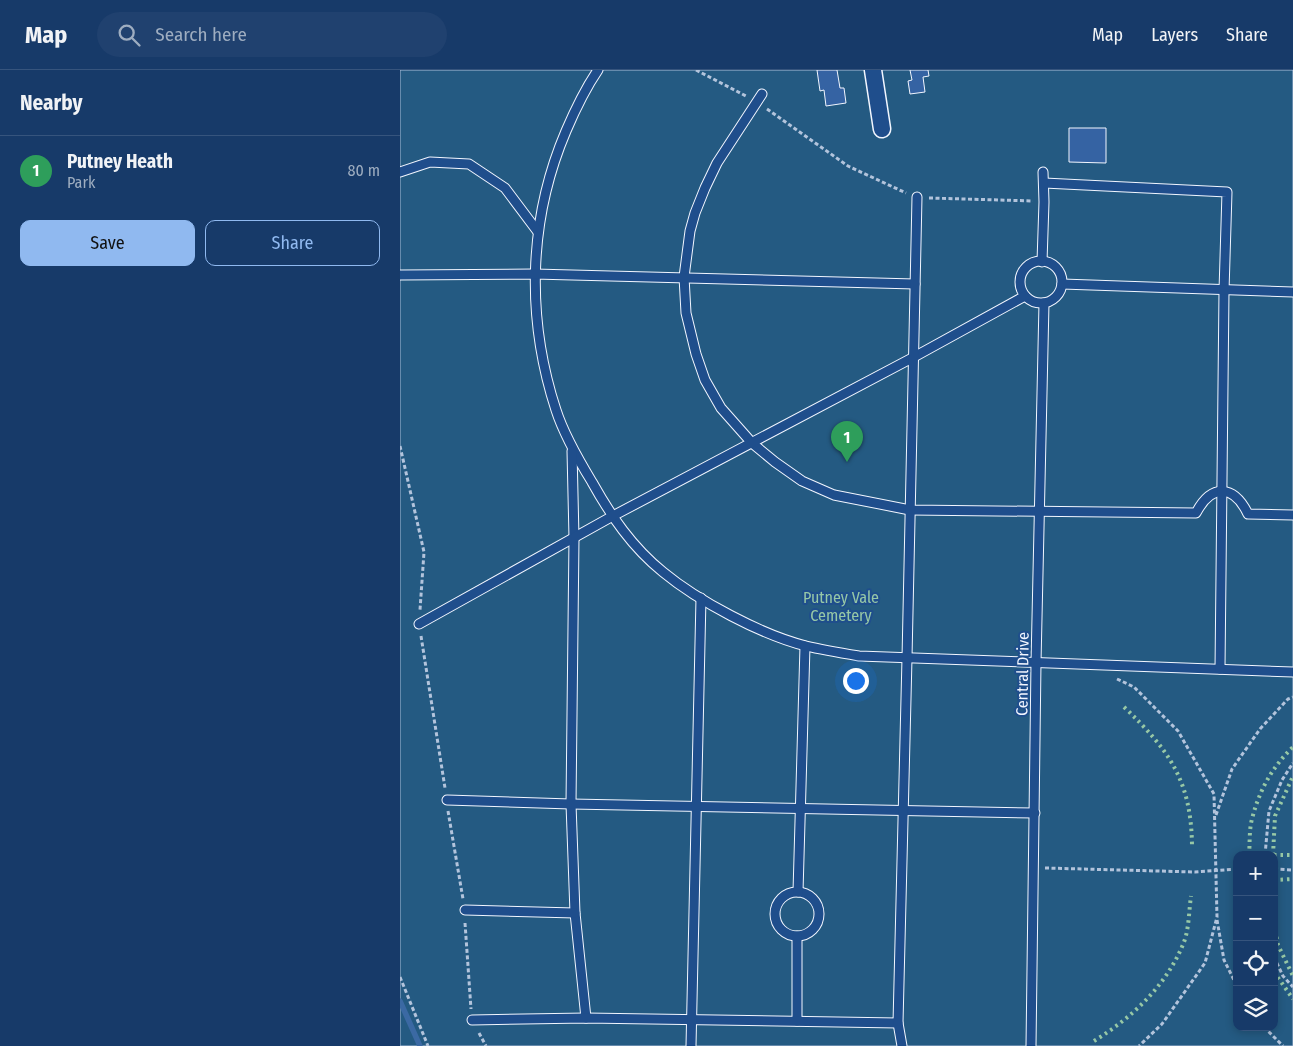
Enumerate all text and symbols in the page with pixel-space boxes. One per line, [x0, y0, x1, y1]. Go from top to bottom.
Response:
search box [97, 12, 447, 57]
text: Map [25, 21, 67, 49]
icon: search [115, 21, 143, 49]
text: Search here [155, 23, 247, 46]
text: Map [1092, 24, 1123, 46]
text: Layers [1151, 24, 1198, 46]
text: Share [1226, 24, 1268, 46]
text: Nearby [20, 90, 82, 116]
text: Putney Heath [67, 150, 173, 173]
text: 1 [33, 161, 39, 180]
text: 80 m [348, 161, 380, 180]
text: Park [67, 173, 95, 192]
button: Save [20, 220, 195, 266]
button: Share [205, 220, 380, 266]
pin: 1 [831, 421, 863, 462]
park label: Putney Vale Cemetery [803, 588, 879, 625]
street label: Central Drive [1012, 632, 1033, 716]
your location [843, 668, 869, 694]
map controls [1233, 851, 1278, 1031]
button: + [1233, 851, 1278, 896]
button: − [1233, 896, 1278, 941]
button: locate [1233, 941, 1278, 986]
button: layers [1233, 986, 1278, 1031]

